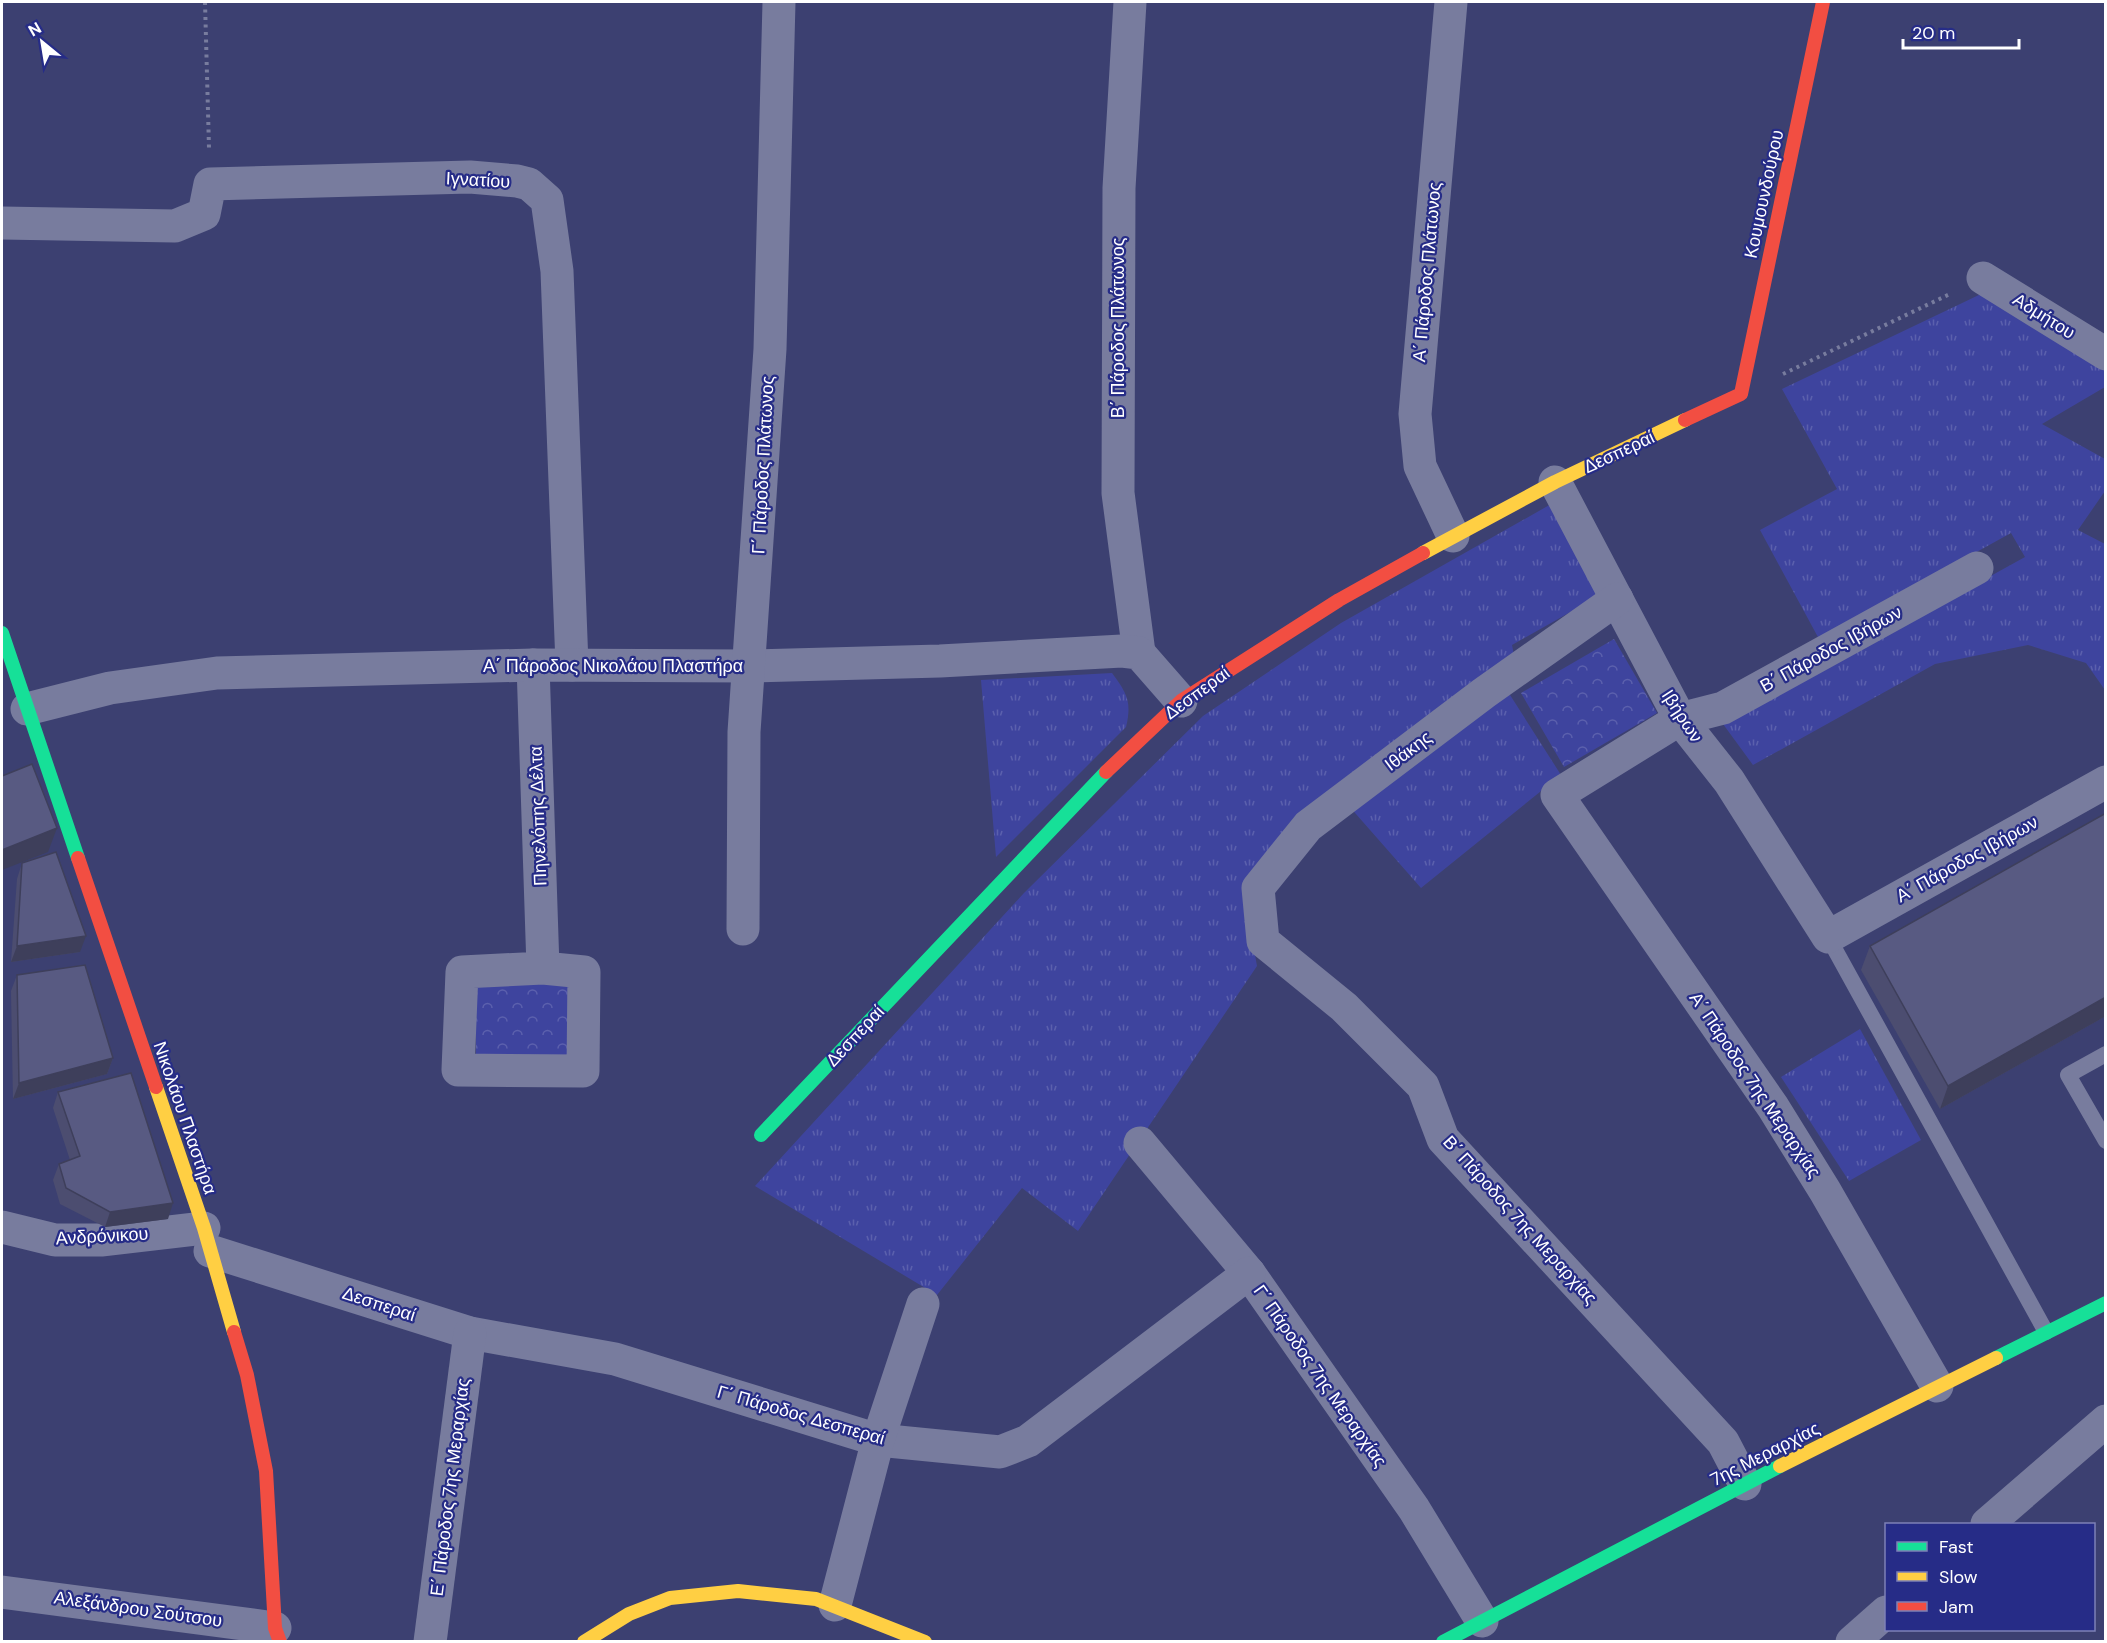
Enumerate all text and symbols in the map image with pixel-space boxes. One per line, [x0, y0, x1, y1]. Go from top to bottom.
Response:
north arrow [12, 12, 72, 72]
scale bar [1903, 12, 2018, 50]
text: N [24, 17, 45, 41]
text: 20 m [1912, 21, 1955, 45]
street label: Κουμουνδούρου [1739, 128, 1789, 260]
street label: Ιγνατίου [445, 166, 511, 194]
street label: Α΄ Πάροδος Πλάτωνος [1407, 181, 1447, 363]
street label: Β΄ Πάροδος Πλάτωνος [1106, 237, 1130, 418]
street label: Αδμήτου [2008, 288, 2080, 344]
street label: Γ΄ Πάροδος Πλάτωνος [746, 375, 780, 555]
street label: Δεσπεραί [1580, 425, 1658, 479]
street label: Β΄ Πάροδος Ιβήρων [1756, 600, 1906, 698]
street label: Α΄ Πάροδος Νικολάου Πλαστήρα [483, 654, 743, 678]
street label: Δεσπεραί [1159, 661, 1235, 725]
street label: Ιβήρων [1656, 685, 1708, 747]
street label: Ιθάκης [1380, 725, 1437, 777]
street label: Πηνελόπης Δέλτα [524, 746, 552, 886]
street label: Α΄ Πάροδος Ιβήρων [1892, 810, 2042, 908]
street label: Α΄ Πάροδος 7ης Μεραρχίας [1684, 987, 1826, 1183]
street label: Δεσπεραί [820, 1000, 890, 1072]
street label: Νικολάου Πλαστήρα [148, 1038, 222, 1198]
street label: Β΄ Πάροδος 7ης Μεραρχίας [1438, 1130, 1603, 1310]
street label: Ανδρόνικου [55, 1222, 149, 1250]
street label: Γ΄ Πάροδος 7ης Μεραρχίας [1248, 1280, 1392, 1472]
street label: Δεσπεραί [339, 1281, 419, 1327]
street label: Ε΄ Πάροδος 7ης Μεραρχίας [425, 1376, 475, 1597]
street label: Γ΄ Πάροδος Δεσπεραί [714, 1380, 888, 1450]
street label: 7ης Μεραρχίας [1706, 1416, 1824, 1492]
legend [1885, 1523, 2095, 1631]
text: Fast [1939, 1535, 1974, 1559]
text: Slow [1939, 1565, 1978, 1589]
street label: Αλεξάνδρου Σούτσου [52, 1585, 224, 1633]
text: Jam [1939, 1595, 1974, 1619]

